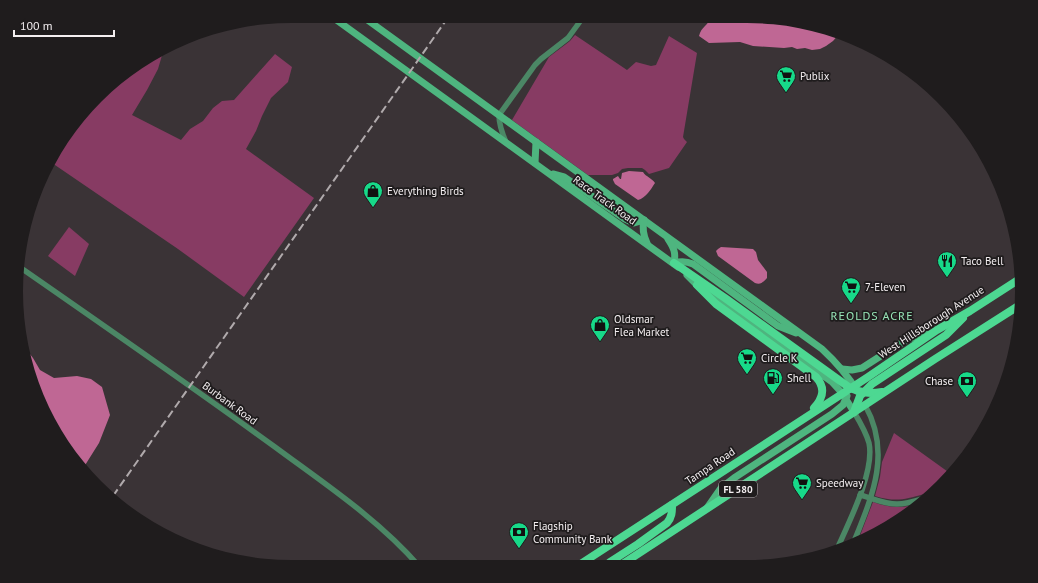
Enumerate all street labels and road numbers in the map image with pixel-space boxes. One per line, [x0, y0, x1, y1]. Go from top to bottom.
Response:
street label: Race Track Road [571, 172, 640, 228]
street label: West Hillsborough Avenue [876, 282, 987, 361]
street label: Burbank Road [200, 378, 260, 428]
street label: Tampa Road [682, 444, 738, 488]
road number: FL 580 [719, 481, 757, 497]

